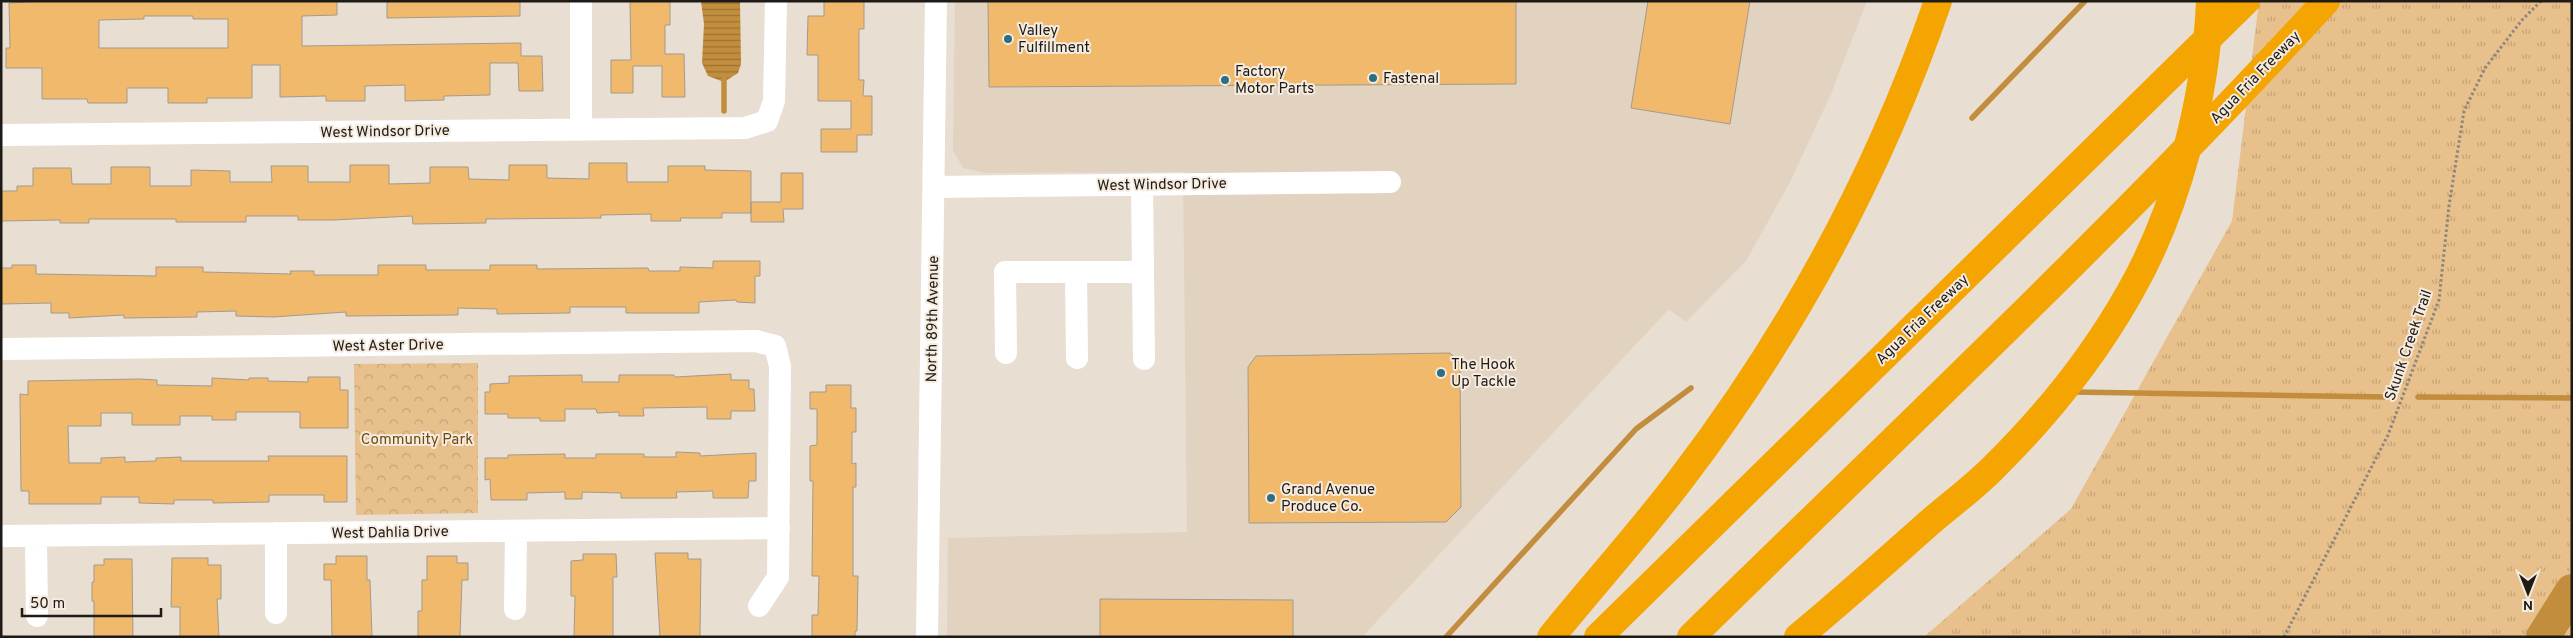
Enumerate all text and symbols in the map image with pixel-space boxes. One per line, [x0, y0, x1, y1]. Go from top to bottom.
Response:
place label: Valley Fulfillment [1018, 22, 1090, 58]
street label: Agua Fria Freeway [2207, 27, 2305, 129]
marker: Valley Fulfillment [1002, 33, 1014, 45]
place label: Factory Motor Parts [1235, 63, 1314, 99]
place label: Fastenal [1383, 70, 1439, 89]
marker: Fastenal [1367, 72, 1379, 84]
marker: Factory Motor Parts [1219, 74, 1231, 86]
street label: West Windsor Drive [320, 122, 450, 143]
street label: West Windsor Drive [1097, 175, 1227, 196]
street label: North 89th Avenue [923, 255, 944, 383]
street label: Agua Fria Freeway [1873, 271, 1974, 369]
street label: Skunk Creek Trail [2382, 287, 2437, 404]
street label: West Aster Drive [332, 336, 444, 357]
place label: The Hook Up Tackle [1451, 356, 1516, 392]
marker: The Hook Up Tackle [1435, 367, 1447, 379]
park label: Community Park [361, 431, 473, 450]
place label: Grand Avenue Produce Co. [1281, 481, 1375, 517]
marker: Grand Avenue Produce Co. [1265, 492, 1277, 504]
street label: West Dahlia Drive [331, 523, 449, 544]
north arrow [2503, 568, 2553, 618]
scale bar [22, 586, 161, 618]
text: 50 m [30, 595, 65, 614]
text: N [2523, 596, 2533, 613]

